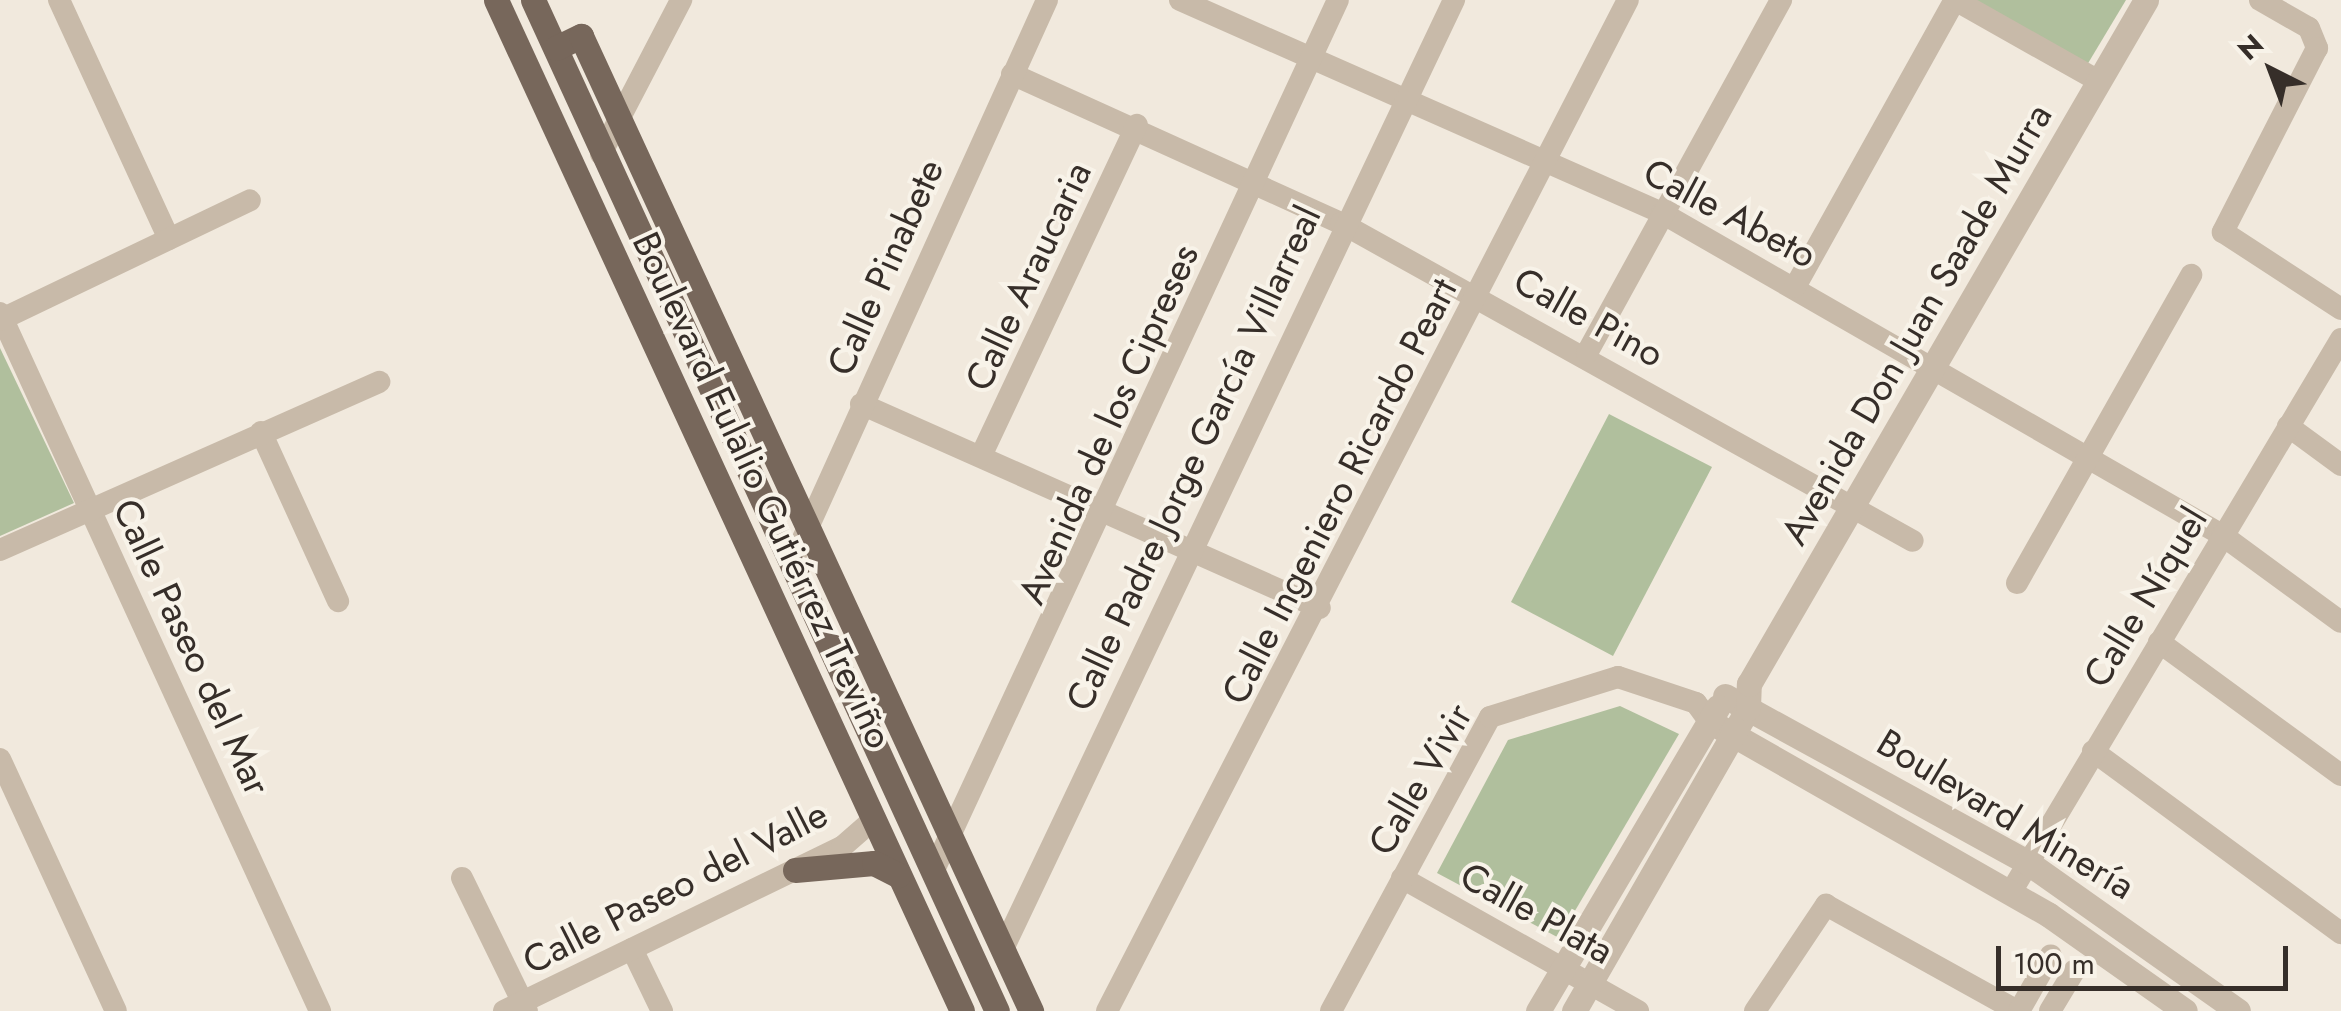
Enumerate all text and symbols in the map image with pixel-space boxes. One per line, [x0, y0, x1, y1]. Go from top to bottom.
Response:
north arrow [2221, 20, 2321, 120]
text: N [2229, 25, 2273, 70]
street label: Avenida Don Juan Saade Murra [1771, 95, 2061, 553]
street label: Calle Abeto [1636, 149, 1824, 277]
street label: Calle Pinabete [817, 152, 953, 382]
street label: Calle Araucaria [955, 155, 1101, 397]
street label: Calle Padre Jorge García Villarreal [1056, 198, 1330, 718]
street label: Boulevard Eulalio Gutiérrez Treviño [623, 225, 903, 755]
street label: Avenida de los Cipreses [1008, 237, 1208, 611]
street label: Calle Pino [1506, 257, 1672, 377]
street label: Calle Ingeniero Ricardo Peart [1212, 271, 1466, 711]
street label: Calle Paseo del Mar [103, 492, 281, 802]
street label: Calle Níquel [2073, 499, 2217, 695]
street label: Calle Vivir [1358, 695, 1482, 863]
street label: Boulevard Minería [1869, 719, 2143, 909]
street label: Calle Paseo del Valle [515, 790, 835, 984]
street label: Calle Plata [1452, 852, 1622, 974]
scale bar [2001, 926, 2294, 988]
text: 100 m [2013, 942, 2095, 985]

